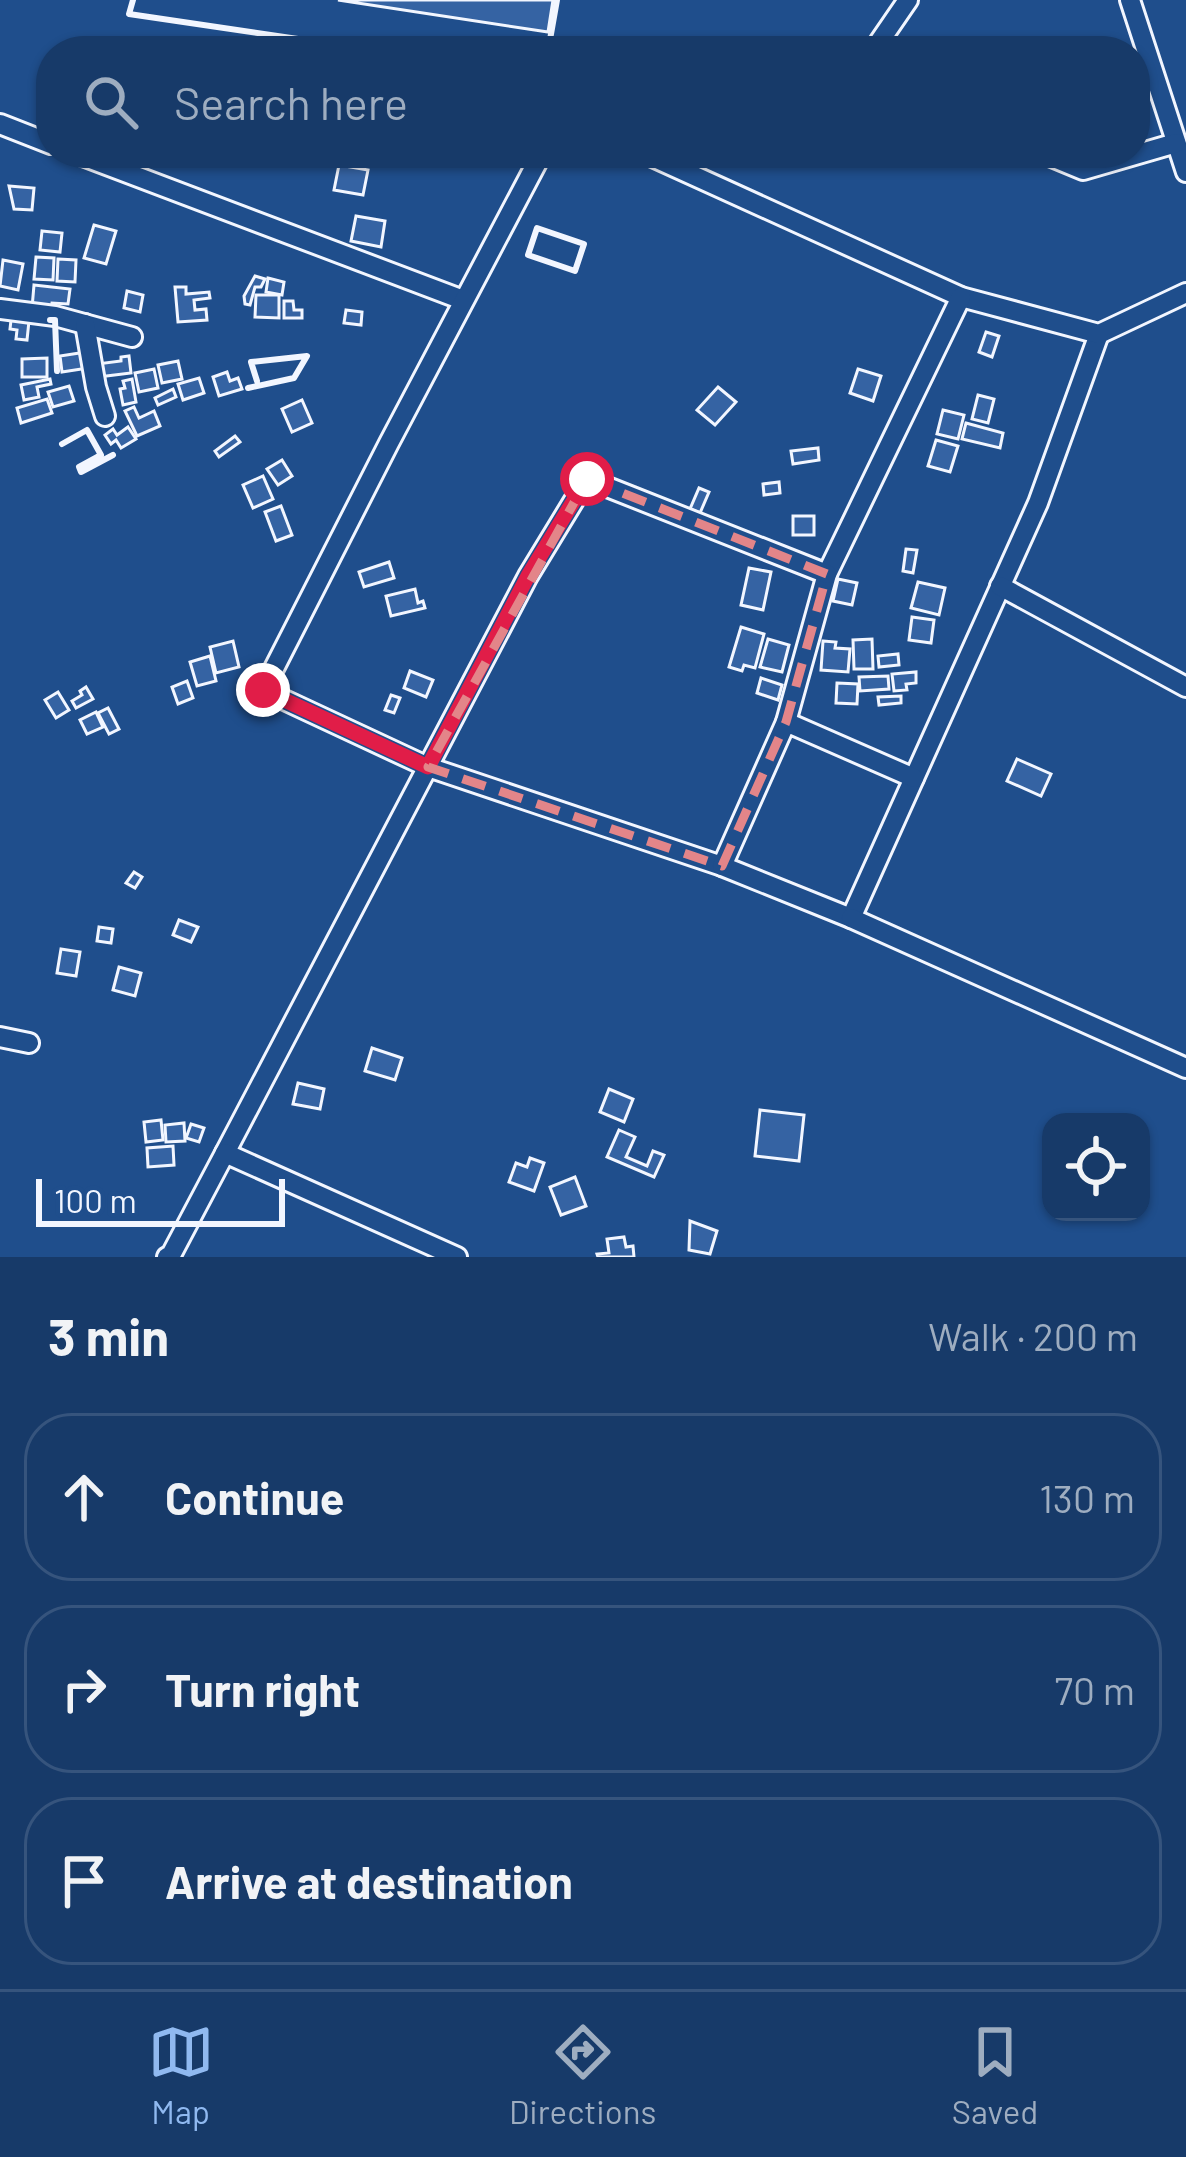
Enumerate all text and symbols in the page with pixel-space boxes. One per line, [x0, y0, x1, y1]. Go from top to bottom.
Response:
search box [36, 36, 1150, 168]
icon: search [78, 69, 144, 135]
text: Search here [174, 75, 408, 129]
route start [560, 452, 614, 506]
route end [236, 663, 290, 717]
map controls [1042, 1113, 1150, 1221]
button: locate [1042, 1113, 1150, 1221]
scale bar [36, 1173, 285, 1226]
text: 100 m [54, 1180, 137, 1220]
text: 3 min [48, 1305, 169, 1366]
text: Walk · 200 m [928, 1312, 1138, 1359]
icon: ahead [51, 1464, 117, 1530]
text: Continue [165, 1470, 344, 1524]
text: 130 m [1039, 1474, 1135, 1521]
icon: right [51, 1656, 117, 1722]
text: Turn right [165, 1662, 360, 1716]
text: 70 m [1054, 1666, 1135, 1713]
icon: arrive [51, 1848, 117, 1914]
text: Arrive at destination [165, 1854, 573, 1908]
tab: Map [148, 2019, 214, 2131]
tab: Directions [509, 2019, 656, 2131]
tab: Saved [952, 2019, 1038, 2131]

